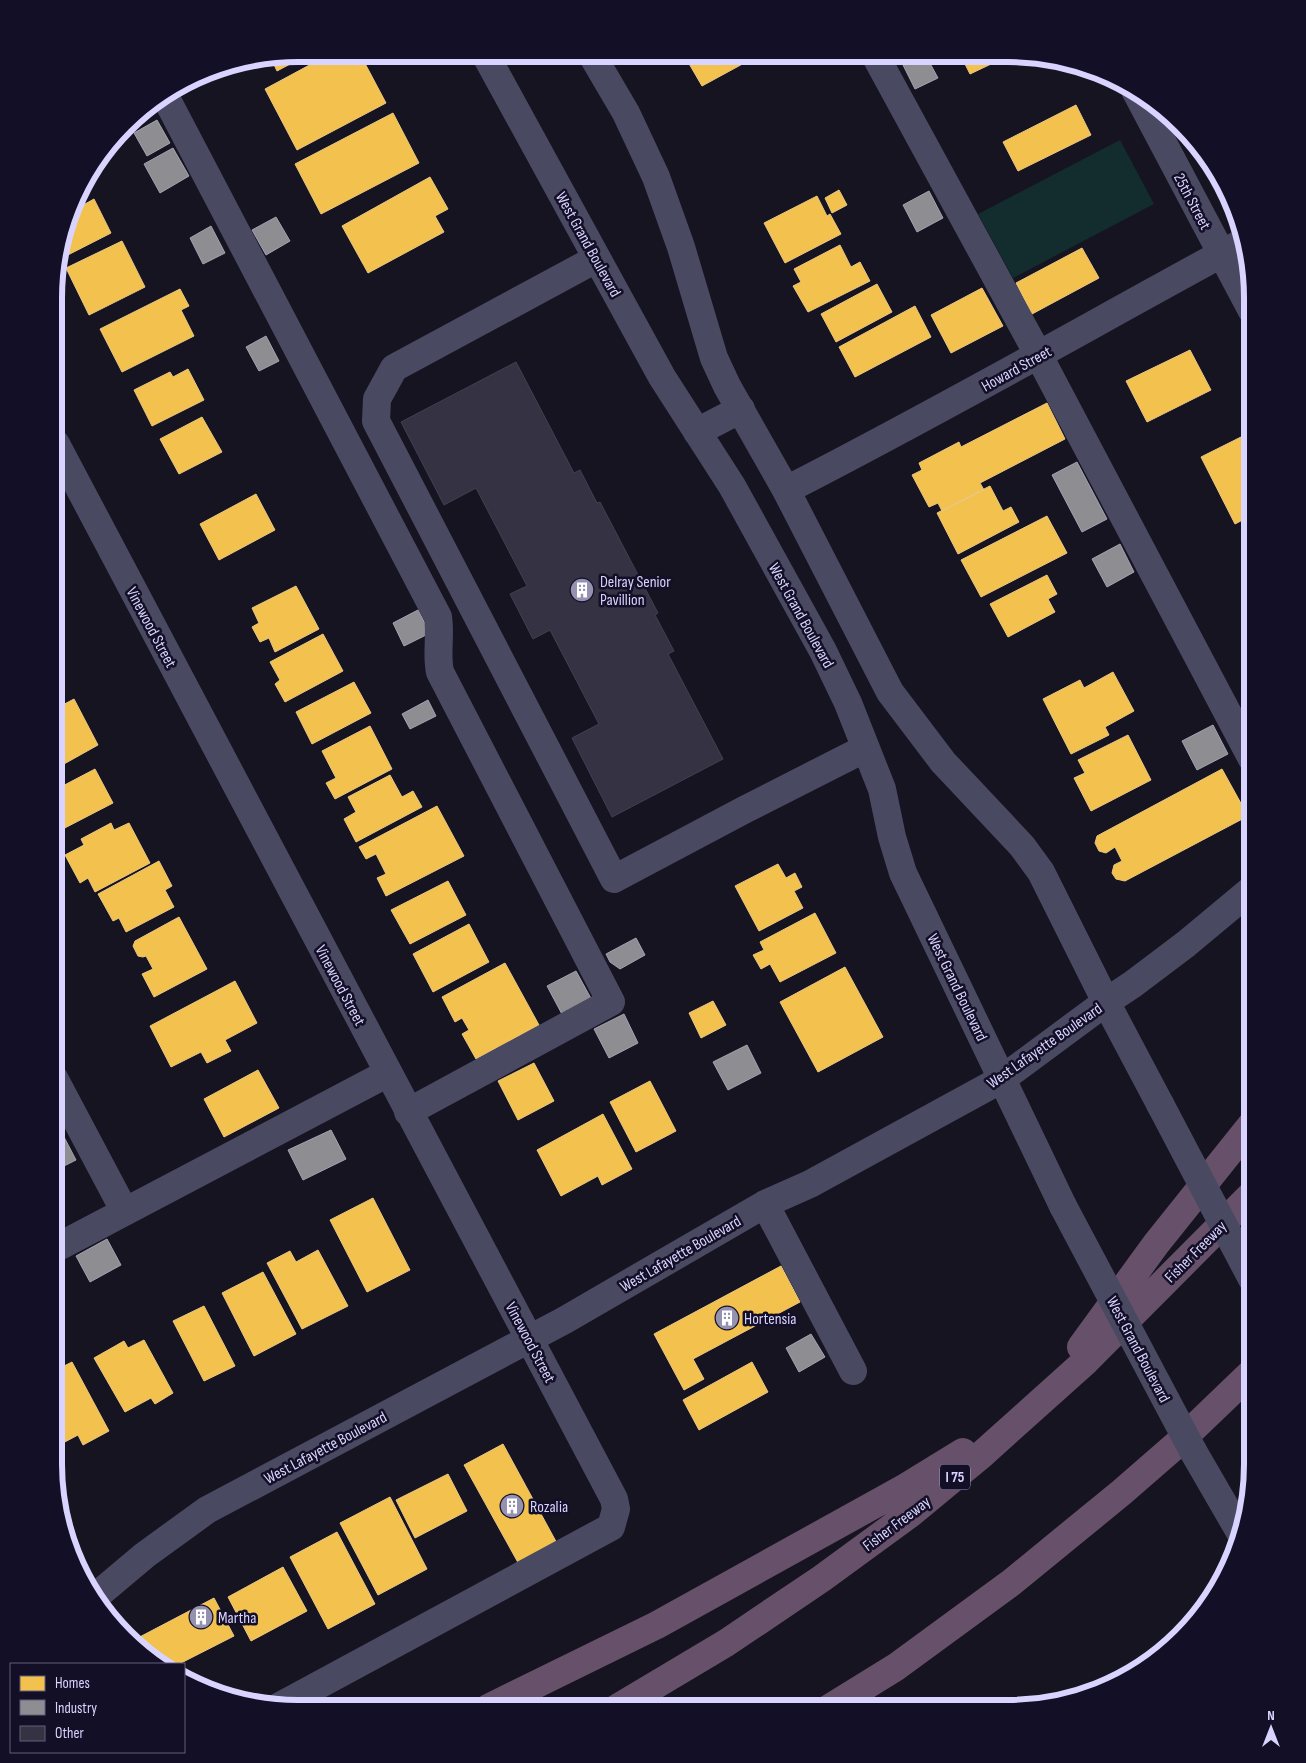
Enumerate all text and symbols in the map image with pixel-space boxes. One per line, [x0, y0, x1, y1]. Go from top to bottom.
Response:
street label: 25th Street [1169, 170, 1214, 233]
street label: West Grand Boulevard [551, 189, 624, 301]
street label: Howard Street [978, 342, 1055, 396]
street label: West Grand Boulevard [764, 560, 837, 672]
place label: Delray Senior Pavillion [600, 573, 671, 610]
building icon: Delray Senior Pavillion [569, 577, 595, 603]
street label: Vinewood Street [121, 584, 180, 671]
street label: West Grand Boulevard [922, 931, 991, 1044]
street label: Vinewood Street [310, 942, 369, 1029]
street label: West Lafayette Boulevard [984, 999, 1106, 1093]
street label: West Lafayette Boulevard [617, 1212, 744, 1297]
street label: Fisher Freeway [1161, 1217, 1231, 1287]
street label: West Grand Boulevard [1102, 1294, 1174, 1406]
street label: Vinewood Street [500, 1299, 559, 1386]
building icon: Hortensia [714, 1305, 740, 1331]
place label: Hortensia [744, 1310, 796, 1329]
street label: West Lafayette Boulevard [261, 1408, 390, 1489]
road number: I 75 [940, 1464, 970, 1490]
building icon: Rozalia [499, 1493, 525, 1519]
street label: Fisher Freeway [859, 1493, 934, 1556]
place label: Rozalia [530, 1498, 568, 1517]
building icon: Martha [188, 1604, 214, 1630]
place label: Martha [218, 1609, 256, 1628]
legend [10, 1663, 185, 1753]
text: Homes [55, 1674, 90, 1693]
text: Industry [55, 1699, 97, 1718]
north arrow [1246, 1703, 1296, 1753]
text: N [1267, 1707, 1275, 1724]
text: Other [55, 1724, 84, 1743]

